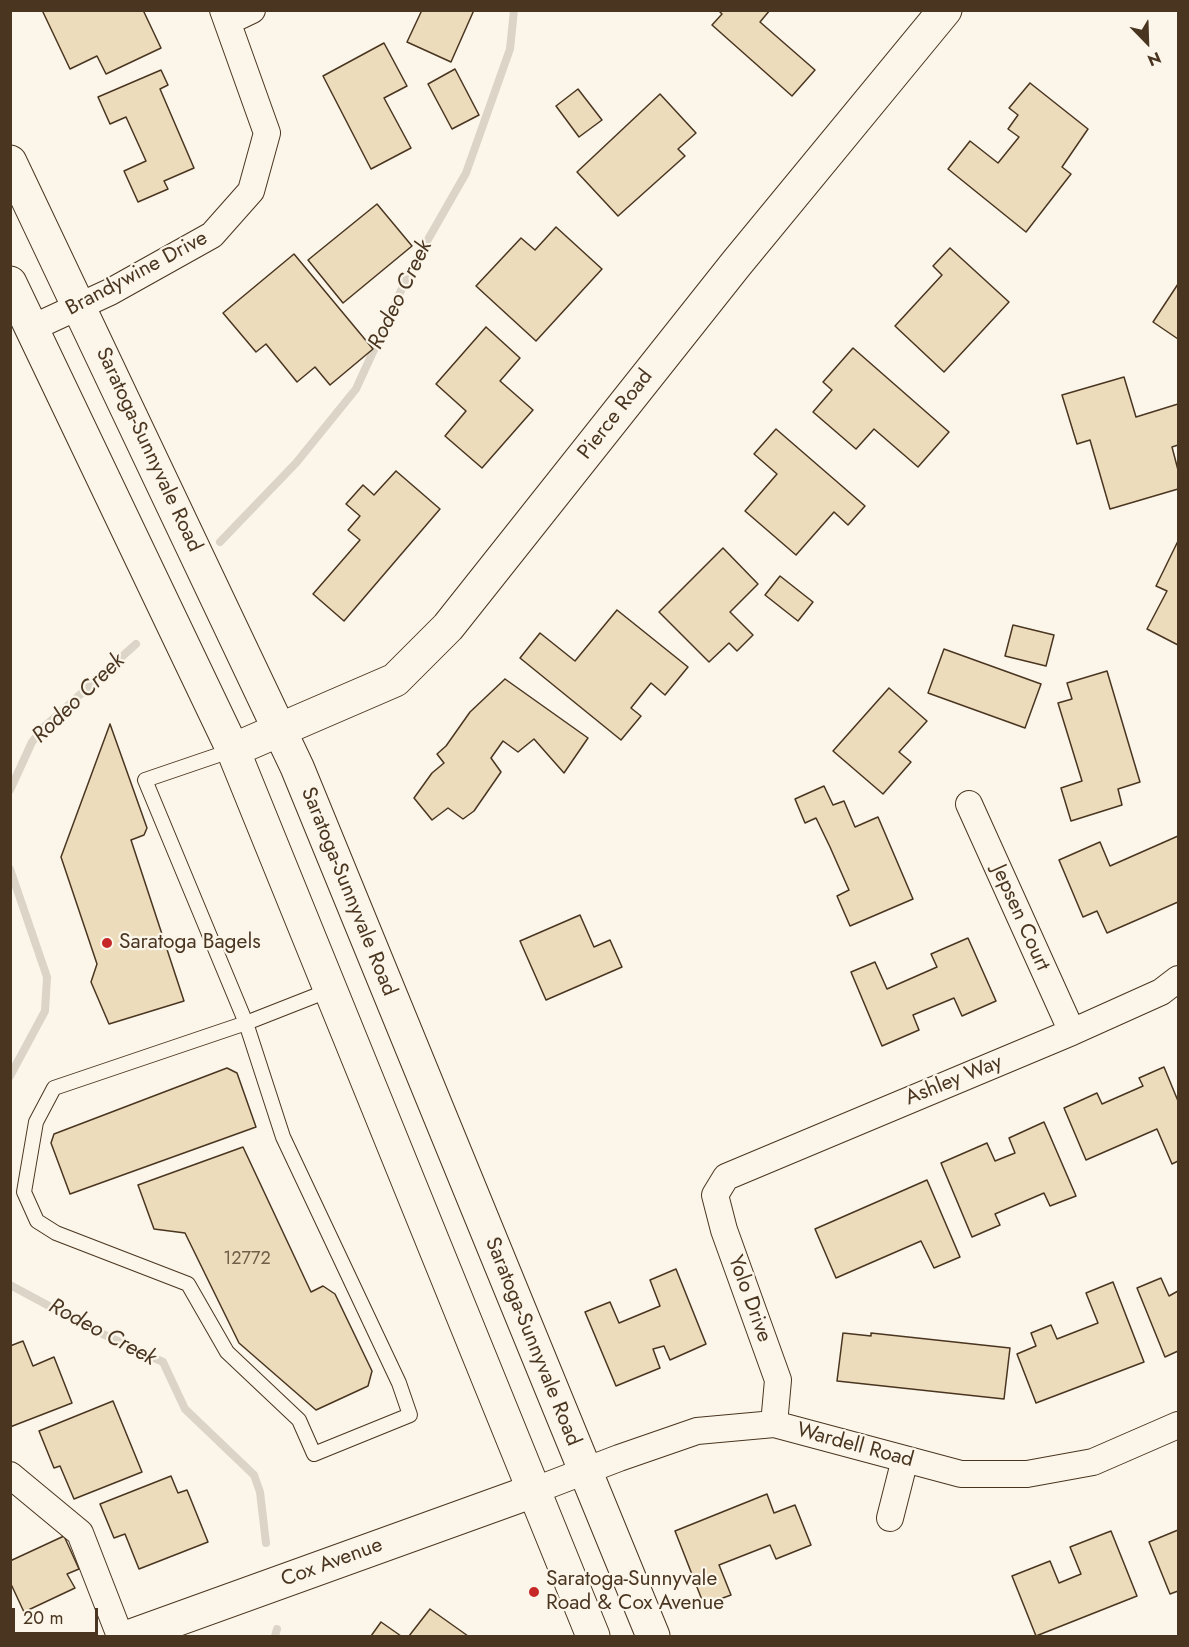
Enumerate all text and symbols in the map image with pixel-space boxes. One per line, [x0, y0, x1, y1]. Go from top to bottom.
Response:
north arrow [1117, 12, 1177, 72]
text: N [1144, 46, 1165, 72]
street label: Brandywine Drive [62, 226, 212, 322]
water label: Rodeo Creek [363, 236, 439, 354]
street label: Saratoga-Sunnyvale Road [89, 344, 207, 556]
street label: Pierce Road [573, 365, 659, 465]
water label: Rodeo Creek [27, 648, 131, 750]
street label: Saratoga-Sunnyvale Road [295, 784, 401, 1000]
street label: Jepsen Court [985, 861, 1055, 975]
place label: Saratoga Bagels [119, 930, 261, 956]
marker: Saratoga Bagels [100, 936, 114, 950]
street label: Ashley Way [902, 1050, 1006, 1112]
street label: Saratoga-Sunnyvale Road [479, 1234, 585, 1450]
house number: 12772 [223, 1249, 271, 1271]
street label: Yolo Drive [722, 1252, 776, 1346]
water label: Rodeo Creek [44, 1294, 160, 1372]
street label: Wardell Road [794, 1418, 916, 1474]
street label: Cox Avenue [278, 1533, 386, 1593]
place label: Saratoga-Sunnyvale Road & Cox Avenue [546, 1567, 724, 1617]
marker: Saratoga-Sunnyvale Road & Cox Avenue [527, 1585, 541, 1599]
scale bar [15, 1596, 100, 1634]
text: 20 m [23, 1605, 63, 1631]

